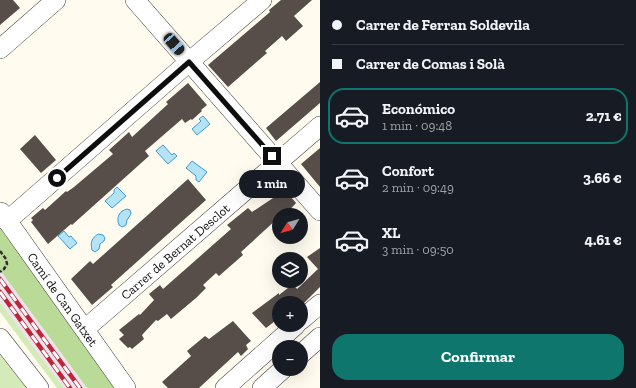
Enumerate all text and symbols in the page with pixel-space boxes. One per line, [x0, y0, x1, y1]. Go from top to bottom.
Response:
text: Carrer de Ferran Soldevila [356, 16, 530, 34]
car [162, 31, 186, 57]
text: Carrer de Comas i Solà [356, 55, 505, 73]
icon: car [334, 98, 370, 134]
text: Económico [382, 100, 455, 118]
text: 2.71 € [586, 107, 622, 125]
text: 1 min · 09:48 [382, 118, 452, 133]
route end [263, 147, 281, 165]
icon: car [334, 160, 370, 196]
text: Confort [382, 162, 434, 180]
route start [48, 169, 66, 187]
text: 3.66 € [583, 169, 622, 187]
callout: 1 min [239, 170, 305, 198]
text: 1 min [257, 176, 287, 191]
text: 2 min · 09:49 [382, 180, 454, 195]
street label: Carrer de Bernat Desclot [118, 200, 233, 302]
north arrow [272, 208, 308, 244]
map controls [272, 208, 308, 376]
icon: car [334, 222, 370, 258]
text: XL [382, 224, 400, 242]
text: 4.61 € [584, 231, 622, 249]
text: 3 min · 09:50 [382, 242, 454, 257]
street label: Camí de Can Gatxet [25, 250, 101, 349]
button: layers [272, 252, 308, 288]
button: + [272, 296, 308, 332]
button: Confirmar [332, 334, 624, 380]
button: − [272, 340, 308, 376]

